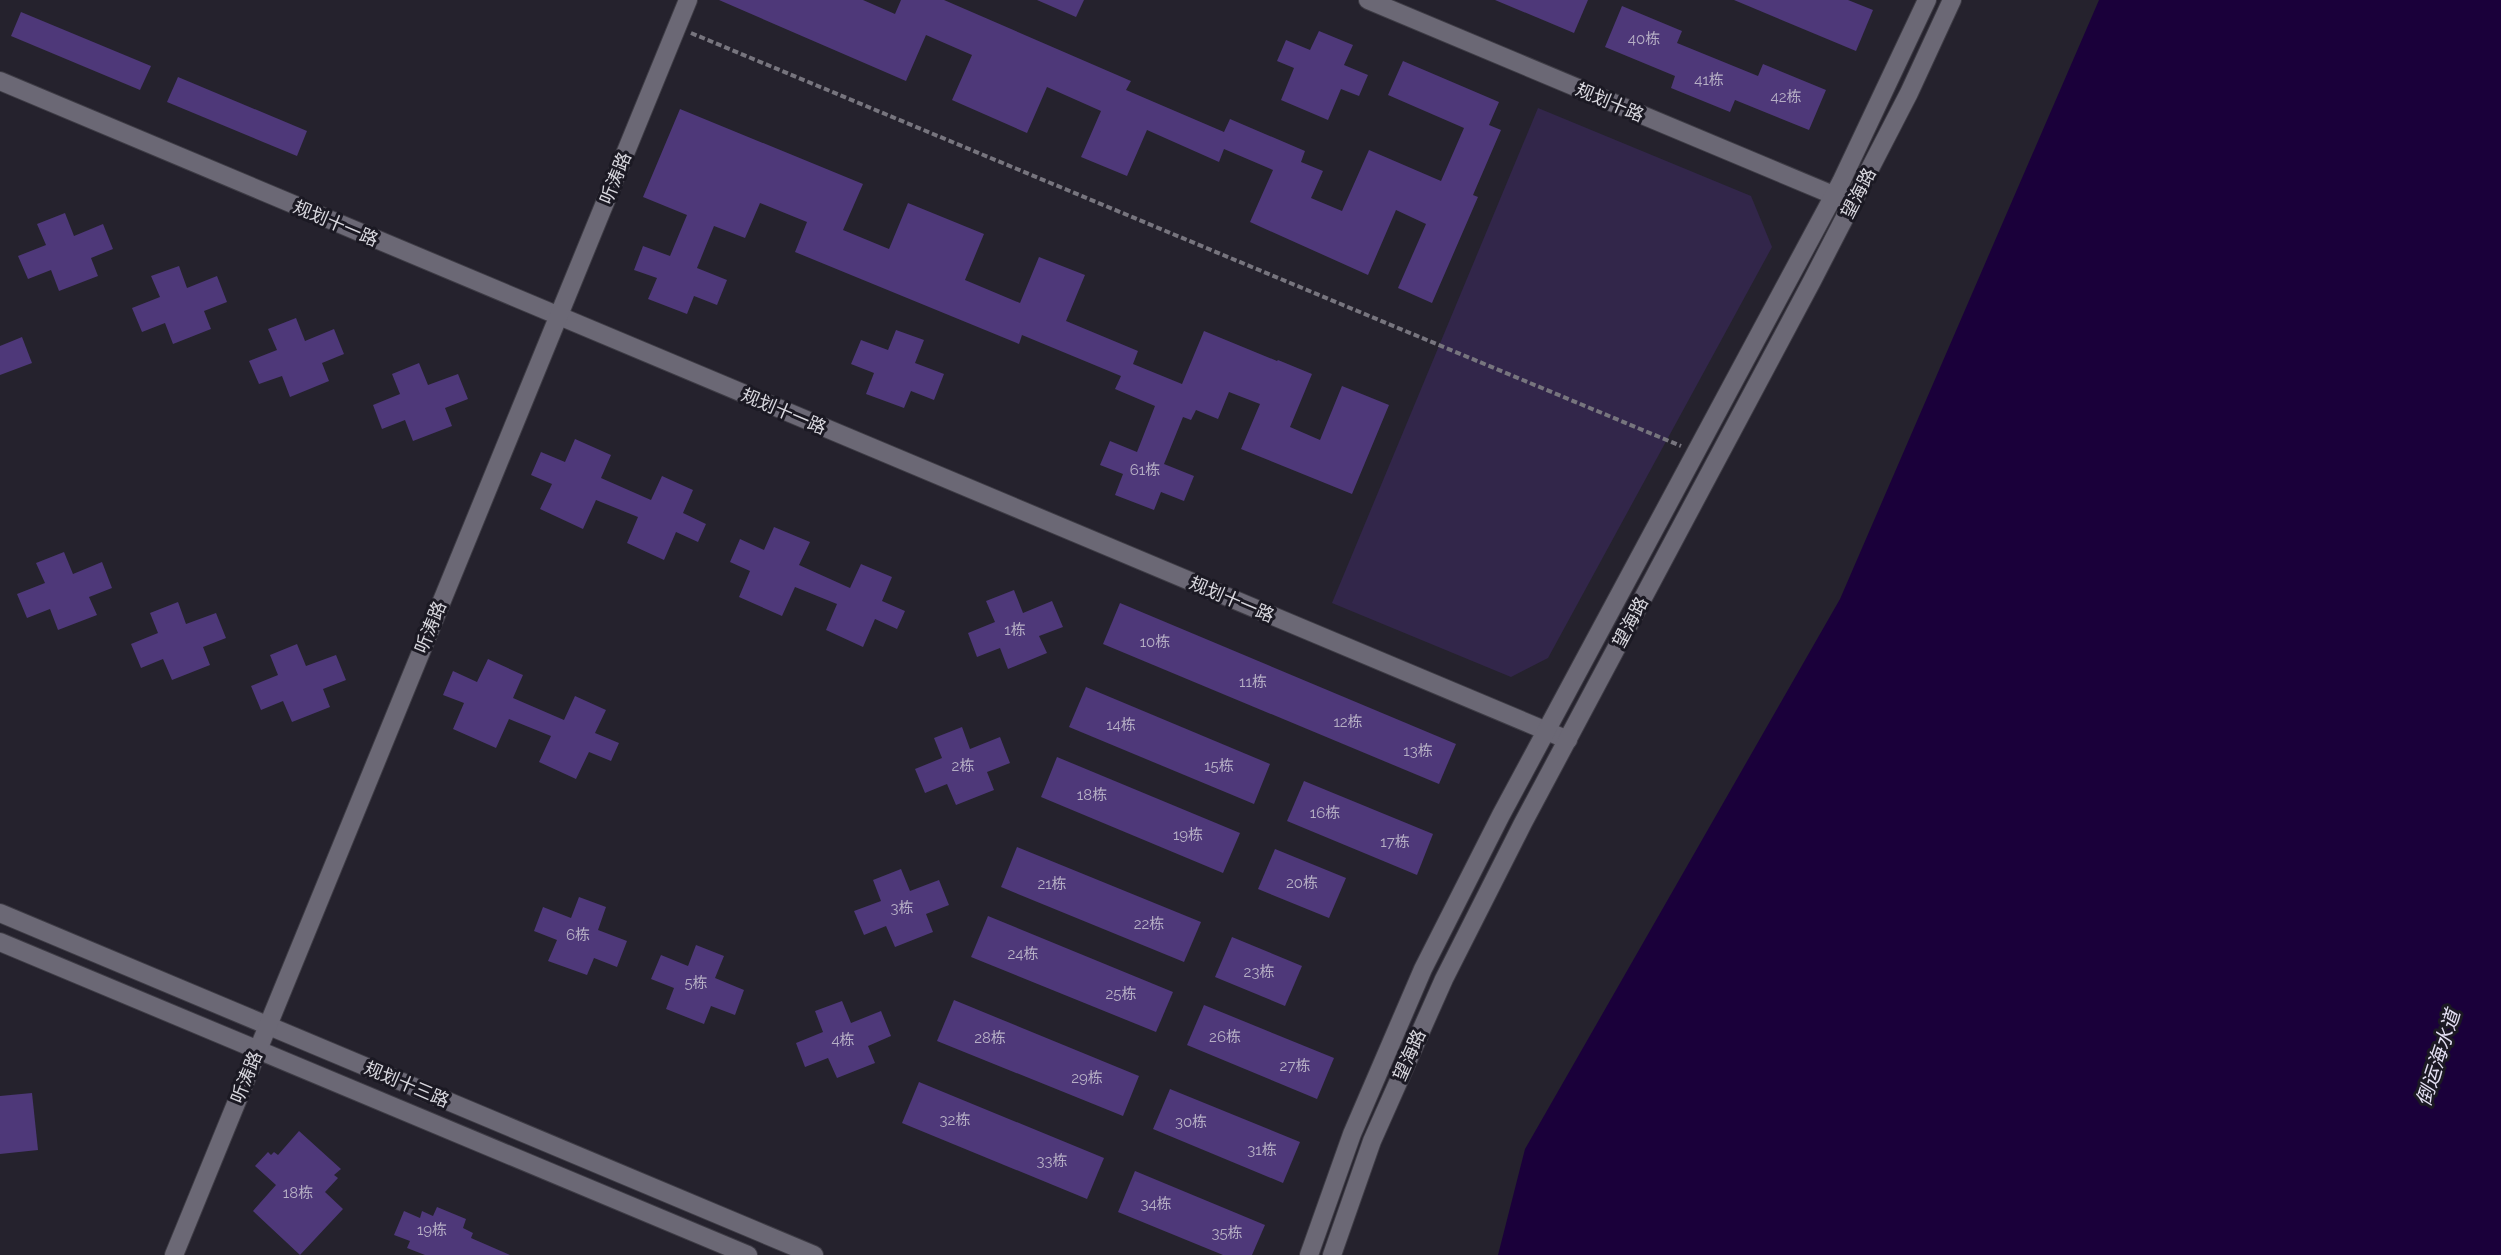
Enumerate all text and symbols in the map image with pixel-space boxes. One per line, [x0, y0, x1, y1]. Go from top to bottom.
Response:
house number: 40栋 [1628, 30, 1660, 48]
house number: 41栋 [1694, 71, 1724, 89]
street label: 规划十路 [1573, 78, 1647, 126]
house number: 42栋 [1770, 88, 1802, 106]
street label: 听涛路 [595, 149, 635, 207]
street label: 望海路 [1836, 164, 1880, 222]
street label: 规划十一路 [290, 196, 382, 250]
street label: 规划十一路 [738, 384, 830, 438]
house number: 61栋 [1130, 461, 1160, 479]
street label: 规划十一路 [1186, 572, 1278, 626]
street label: 望海路 [1608, 593, 1652, 651]
street label: 听涛路 [410, 598, 450, 656]
house number: 1栋 [1004, 621, 1026, 639]
house number: 10栋 [1140, 633, 1170, 651]
house number: 11栋 [1239, 673, 1267, 691]
house number: 12栋 [1333, 713, 1363, 731]
house number: 14栋 [1106, 716, 1136, 734]
house number: 13栋 [1403, 742, 1433, 760]
house number: 2栋 [952, 757, 974, 775]
house number: 15栋 [1204, 757, 1234, 775]
house number: 18栋 [1077, 786, 1107, 804]
house number: 16栋 [1310, 804, 1340, 822]
house number: 19栋 [1173, 826, 1203, 844]
house number: 17栋 [1380, 833, 1410, 851]
house number: 20栋 [1286, 874, 1318, 892]
house number: 21栋 [1037, 875, 1067, 893]
house number: 3栋 [890, 899, 914, 917]
house number: 22栋 [1134, 915, 1164, 933]
house number: 6栋 [566, 926, 590, 944]
house number: 24栋 [1007, 945, 1039, 963]
house number: 23栋 [1244, 963, 1274, 981]
house number: 5栋 [684, 974, 708, 992]
house number: 25栋 [1106, 985, 1137, 1003]
water label: 倒运海水道 [2411, 1004, 2466, 1109]
street label: 望海路 [1388, 1026, 1430, 1084]
house number: 26栋 [1209, 1028, 1241, 1046]
house number: 28栋 [974, 1029, 1006, 1047]
house number: 4栋 [831, 1031, 855, 1049]
street label: 听涛路 [226, 1048, 266, 1106]
street label: 规划十三路 [361, 1057, 453, 1111]
house number: 27栋 [1280, 1057, 1310, 1075]
house number: 29栋 [1071, 1069, 1103, 1087]
house number: 32栋 [940, 1111, 970, 1129]
house number: 30栋 [1175, 1113, 1207, 1131]
house number: 31栋 [1247, 1141, 1277, 1159]
house number: 33栋 [1036, 1152, 1068, 1170]
house number: 18栋 [283, 1184, 313, 1202]
house number: 34栋 [1140, 1195, 1172, 1213]
house number: 19栋 [417, 1221, 447, 1239]
house number: 35栋 [1211, 1224, 1243, 1242]

